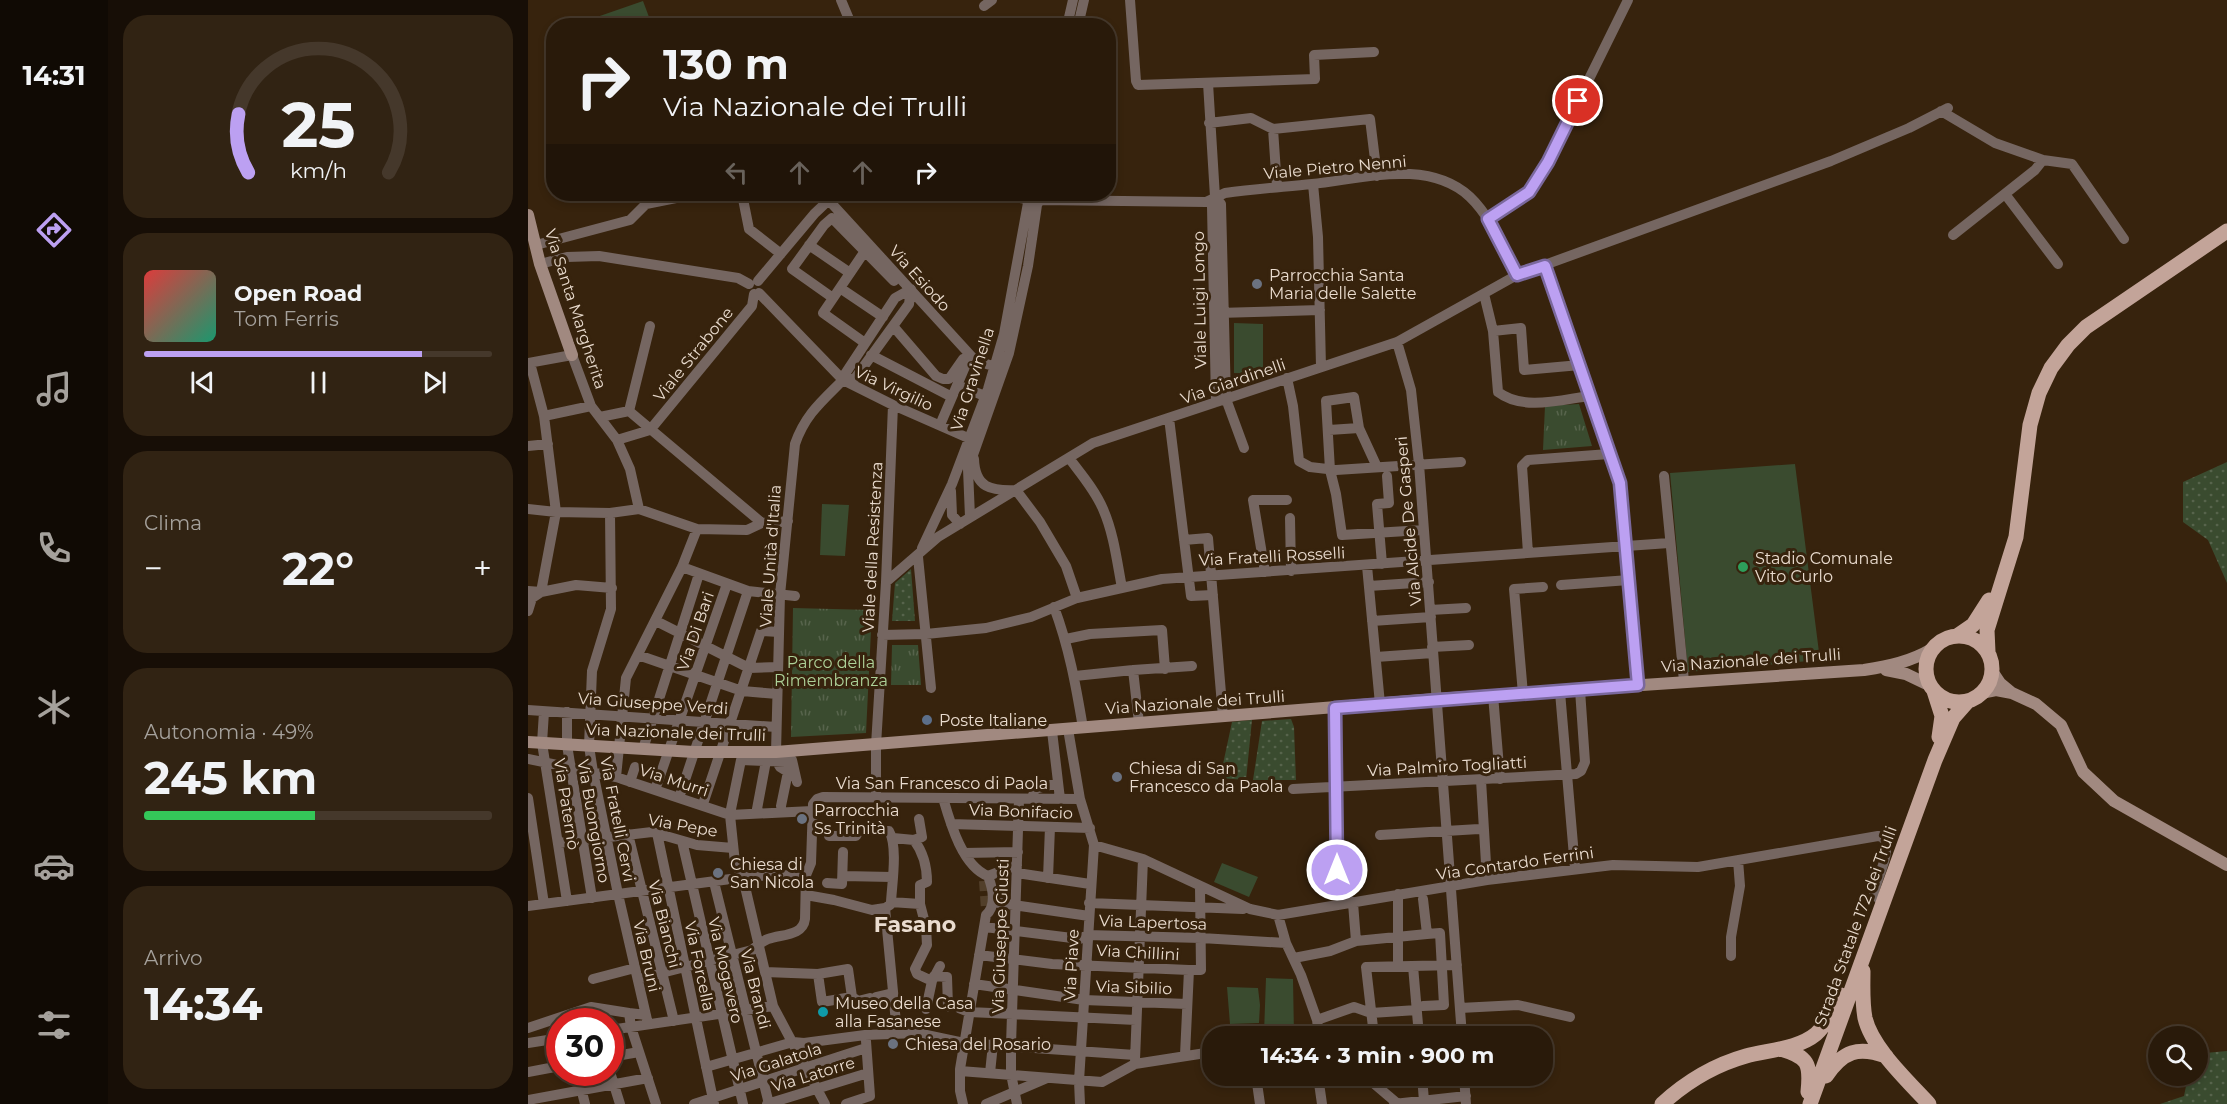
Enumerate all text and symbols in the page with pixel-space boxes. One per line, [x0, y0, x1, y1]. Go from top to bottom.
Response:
text: 130 m [663, 38, 789, 90]
icon: right [564, 42, 642, 120]
text: 14:31 [22, 59, 86, 92]
pin [1552, 75, 1603, 126]
icon: arrive [1561, 84, 1594, 117]
text: 25 [281, 88, 355, 164]
text: Via Nazionale dei Trulli [663, 90, 967, 123]
street label: Viale Pietro Nenni [1263, 152, 1407, 183]
icon: left [720, 156, 753, 189]
icon: ahead [783, 156, 816, 189]
icon: ahead [846, 156, 879, 189]
icon: right [909, 156, 942, 189]
text: km/h [289, 158, 347, 184]
icon: directions [33, 209, 75, 251]
street label: Via Santa Margherita [541, 227, 610, 392]
street label: Viale Luigi Longo [1189, 231, 1210, 369]
street label: Via Esiodo [885, 241, 954, 315]
place label: Parrocchia Santa Maria delle Salette [1269, 266, 1416, 303]
marker: Parrocchia Santa Maria delle Salette [1250, 277, 1264, 291]
text: Open Road [234, 280, 362, 307]
street label: Viale Strabone [650, 303, 737, 405]
text: Tom Ferris [234, 307, 339, 331]
street label: Via Gravinella [947, 325, 998, 433]
street label: Via Giardinelli [1178, 355, 1288, 408]
street label: Via Virgilio [852, 362, 936, 415]
icon: previous [186, 366, 219, 399]
icon: pause [302, 366, 335, 399]
icon: next [418, 366, 451, 399]
icon: music [33, 368, 75, 410]
street label: Via Alcide De Gasperi [1392, 435, 1425, 607]
street label: Viale della Resistenza [859, 461, 886, 633]
street label: Viale Unità d'Italia [756, 484, 785, 628]
text: Clima [144, 511, 202, 535]
icon: phone [33, 527, 75, 569]
text: 22° [282, 541, 354, 596]
street label: Via Fratelli Rosselli [1198, 543, 1346, 570]
text: − [144, 548, 163, 588]
text: + [473, 548, 492, 588]
place label: Stadio Comunale Vito Curlo [1755, 549, 1893, 586]
marker: Stadio Comunale Vito Curlo [1736, 560, 1750, 574]
street label: Via Di Bari [673, 589, 718, 673]
street label: Via Nazionale dei Trulli [1660, 645, 1842, 676]
park label: Parco della Rimembranza [774, 653, 888, 690]
icon: climate [33, 686, 75, 728]
street label: Via Nazionale dei Trulli [1104, 687, 1286, 718]
street label: Via Giuseppe Verdi [577, 689, 729, 718]
place label: Poste Italiane [939, 711, 1047, 730]
marker: Poste Italiane [920, 713, 934, 727]
text: Autonomia · 49% [144, 720, 314, 744]
street label: Via Nazionale dei Trulli [586, 720, 766, 745]
text: 245 km [144, 750, 317, 805]
street label: Via Palmiro Togliatti [1367, 753, 1527, 780]
street label: Via Fratelli Cervi [596, 755, 639, 883]
street label: Via Paternò [550, 757, 583, 851]
street label: Via Buongiorno [573, 758, 614, 884]
place label: Chiesa di San Francesco da Paola [1129, 759, 1283, 796]
street label: Via Murri [637, 760, 711, 801]
marker: Chiesa di San Francesco da Paola [1110, 770, 1124, 784]
street label: Via San Francesco di Paola [836, 774, 1048, 793]
street label: Via Bonifacio [969, 800, 1073, 823]
place label: Parrocchia Ss Trinità [814, 801, 900, 838]
street label: Via Pepe [647, 810, 719, 841]
marker: Parrocchia Ss Trinità [795, 812, 809, 826]
street label: Strada Statale 172 dei Trulli [1810, 823, 1901, 1029]
position arrow [1305, 838, 1369, 902]
street label: Via Contardo Ferrini [1435, 843, 1595, 884]
icon: car [33, 845, 75, 887]
place label: Chiesa di San Nicola [730, 855, 814, 892]
street label: Via Giuseppe Giusti [988, 858, 1013, 1014]
marker: Chiesa di San Nicola [711, 866, 725, 880]
street label: Via Bianchi [644, 878, 685, 970]
district label: Fasano [874, 911, 956, 938]
street label: Via Lapertosa [1099, 911, 1207, 934]
street label: Via Mogavero [704, 915, 747, 1025]
street label: Via Bruni [629, 918, 664, 994]
street label: Via Forcella [681, 919, 718, 1013]
street label: Via Piave [1060, 929, 1083, 1001]
street label: Via Chillini [1096, 941, 1180, 964]
text: Arrivo [144, 946, 203, 970]
street label: Via Brandi [736, 947, 775, 1031]
text: 14:34 [144, 976, 262, 1031]
street label: Via Sibilio [1095, 977, 1173, 998]
place label: Museo della Casa alla Fasanese [835, 994, 973, 1031]
icon: filters [33, 1004, 75, 1046]
marker: Museo della Casa alla Fasanese [816, 1005, 830, 1019]
speed limit sign: 30 [546, 1008, 624, 1086]
map controls [2148, 1026, 2208, 1086]
button: search [2148, 1026, 2208, 1086]
place label: Chiesa del Rosario [905, 1035, 1051, 1054]
marker: Chiesa del Rosario [886, 1037, 900, 1051]
street label: Via Galatola [728, 1039, 824, 1086]
text: 14:34 · 3 min · 900 m [1261, 1042, 1494, 1069]
street label: Via Latorre [769, 1053, 857, 1096]

